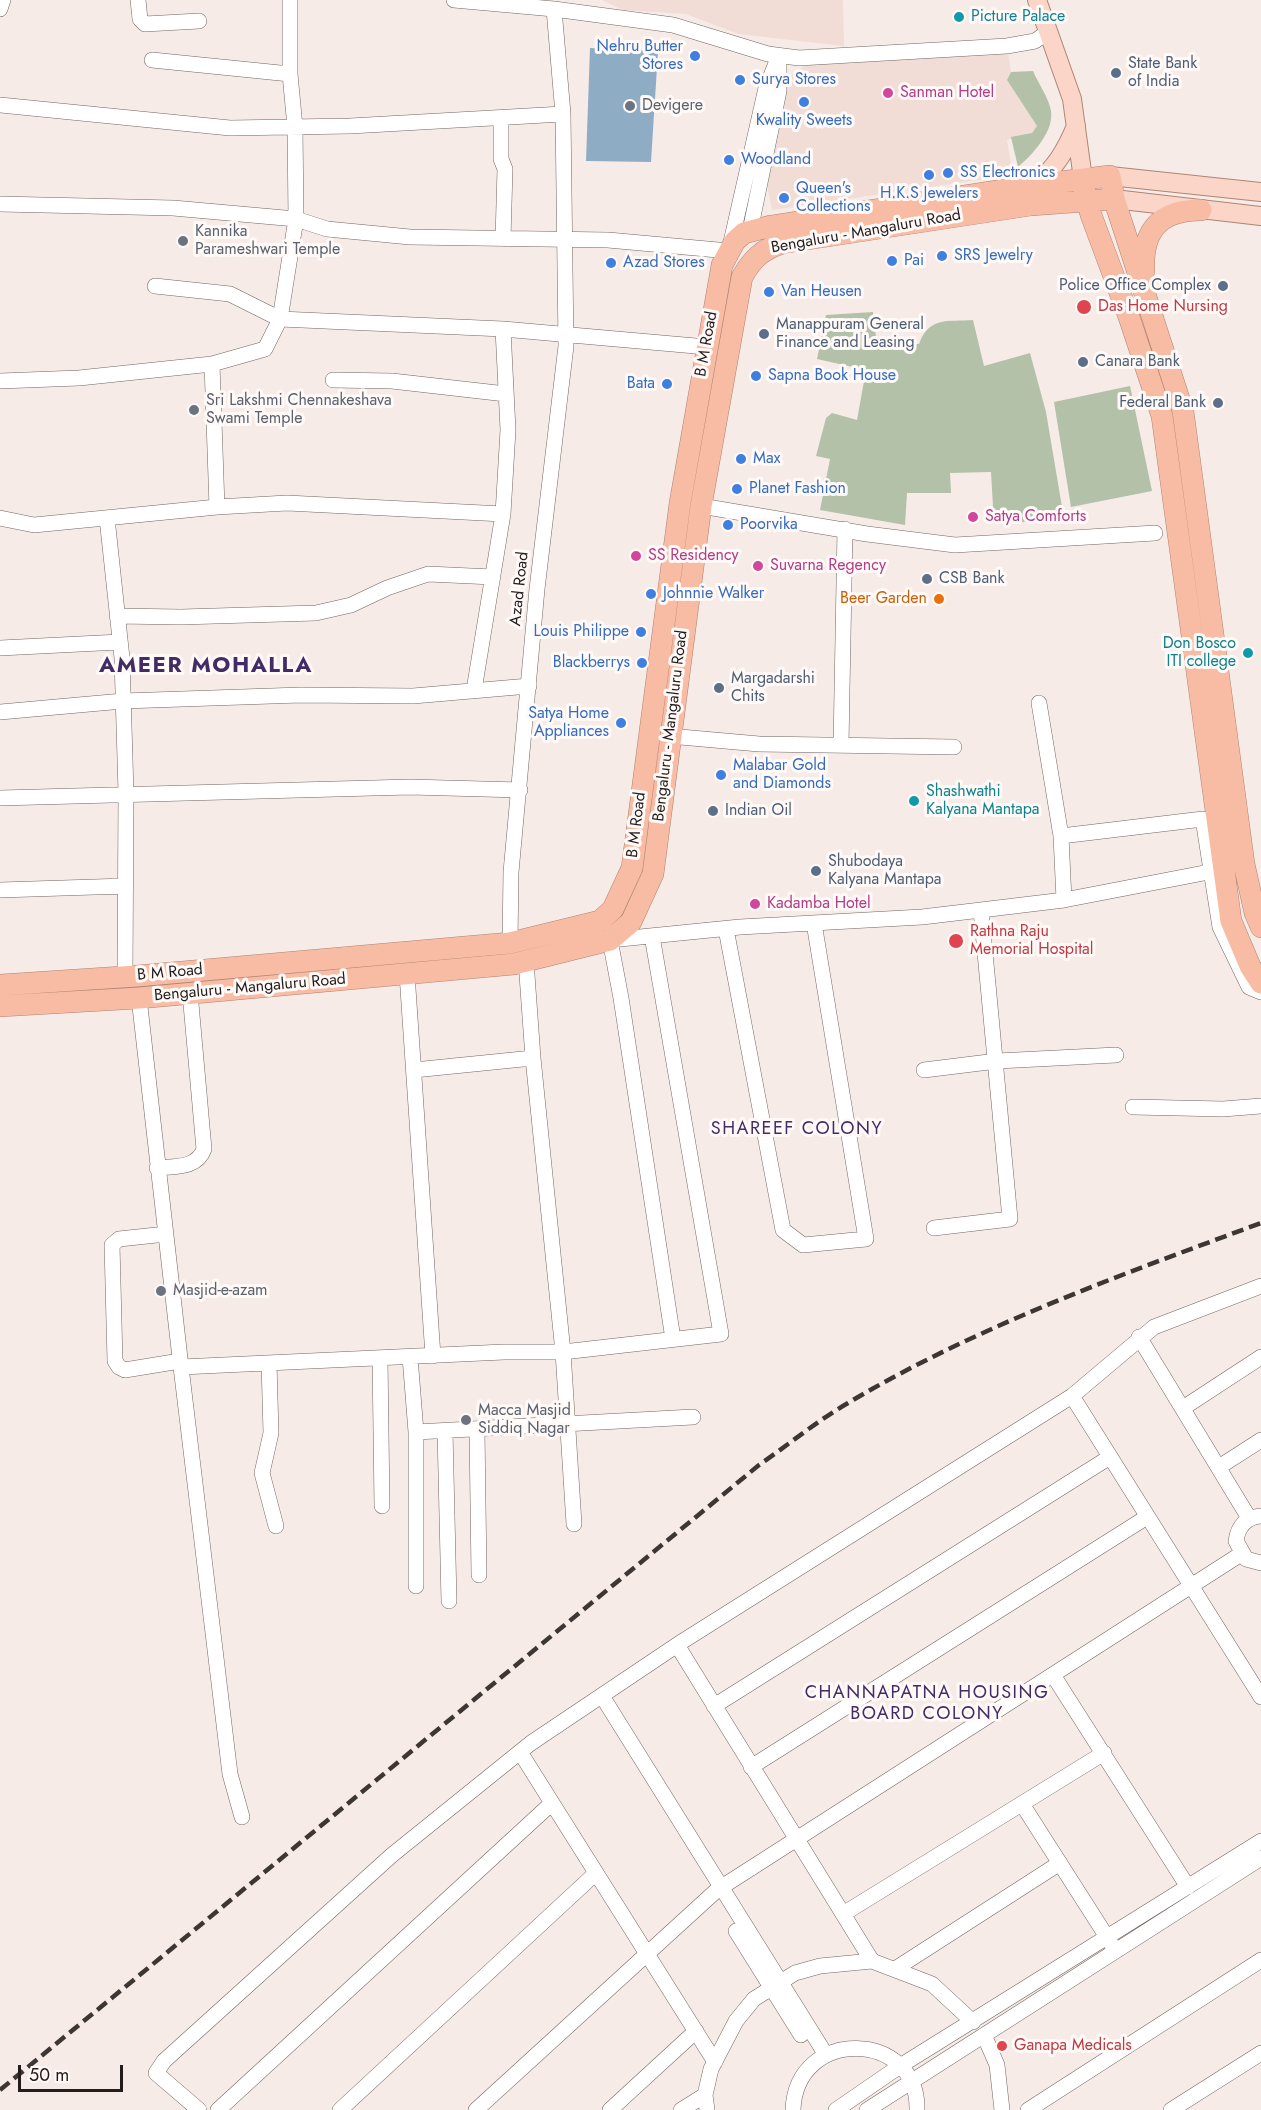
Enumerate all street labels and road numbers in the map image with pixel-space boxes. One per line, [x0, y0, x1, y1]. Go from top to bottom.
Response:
street label: Bengaluru - Mangaluru Road [770, 206, 962, 258]
street label: B M Road [692, 310, 722, 378]
street label: Azad Road [507, 551, 533, 627]
street label: Bengaluru - Mangaluru Road [650, 629, 692, 823]
street label: B M Road [623, 791, 651, 859]
street label: B M Road [136, 961, 204, 985]
street label: Bengaluru - Mangaluru Road [153, 970, 347, 1006]

